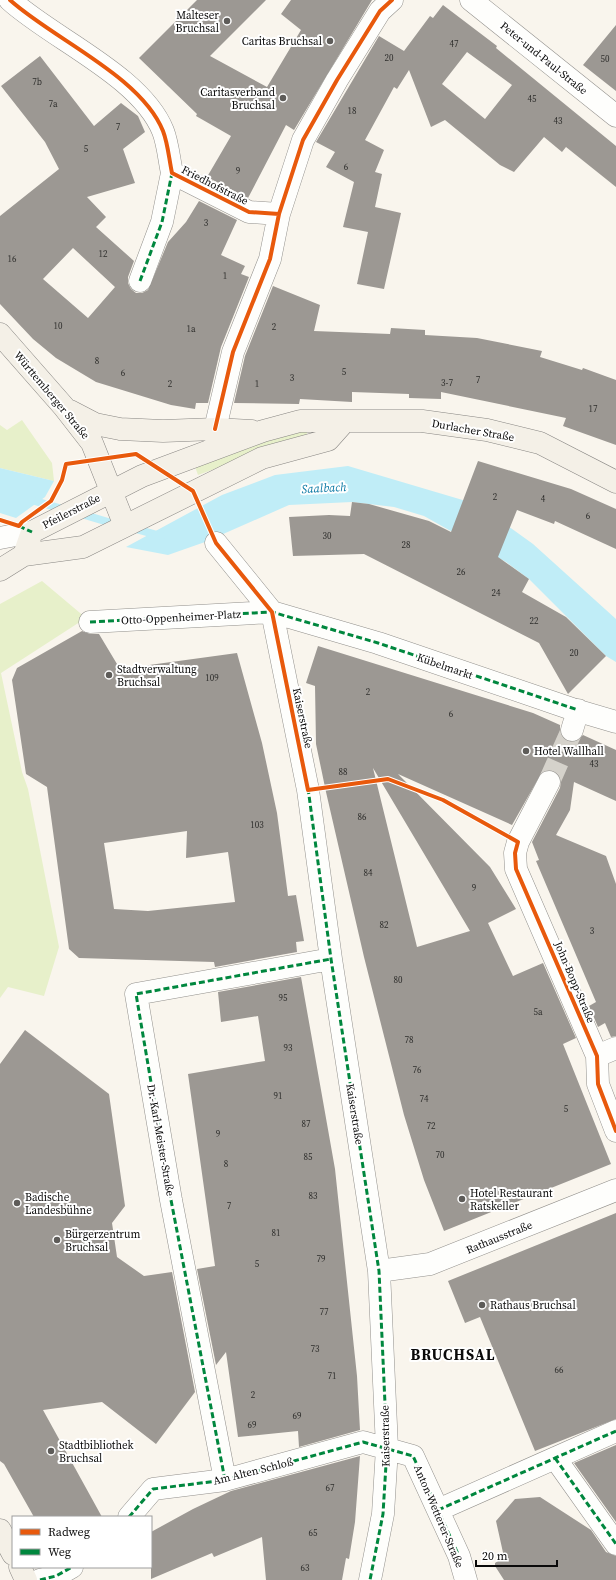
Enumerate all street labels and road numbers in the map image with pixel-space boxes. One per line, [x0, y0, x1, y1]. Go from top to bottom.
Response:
street label: Peter-und-Paul-Straße [497, 19, 591, 98]
street label: Friedhofstraße [179, 162, 251, 209]
street label: Württemberger Straße [10, 348, 93, 443]
street label: Durlacher Straße [430, 416, 516, 445]
street label: Pfeilerstraße [40, 490, 103, 532]
street label: Otto-Oppenheimer-Platz [121, 607, 241, 628]
street label: Kübelmarkt [415, 650, 475, 683]
street label: Kaiserstraße [289, 686, 316, 750]
street label: John-Bopp-Straße [550, 938, 599, 1026]
street label: Kaiserstraße [342, 1082, 367, 1146]
street label: Dr.-Karl-Meister-Straße [143, 1083, 178, 1198]
street label: Rathausstraße [464, 1217, 535, 1258]
street label: Kaiserstraße [377, 1405, 394, 1467]
street label: Am Alten Schloß [211, 1454, 295, 1489]
street label: Anton-Wetterer-Straße [410, 1462, 467, 1570]

